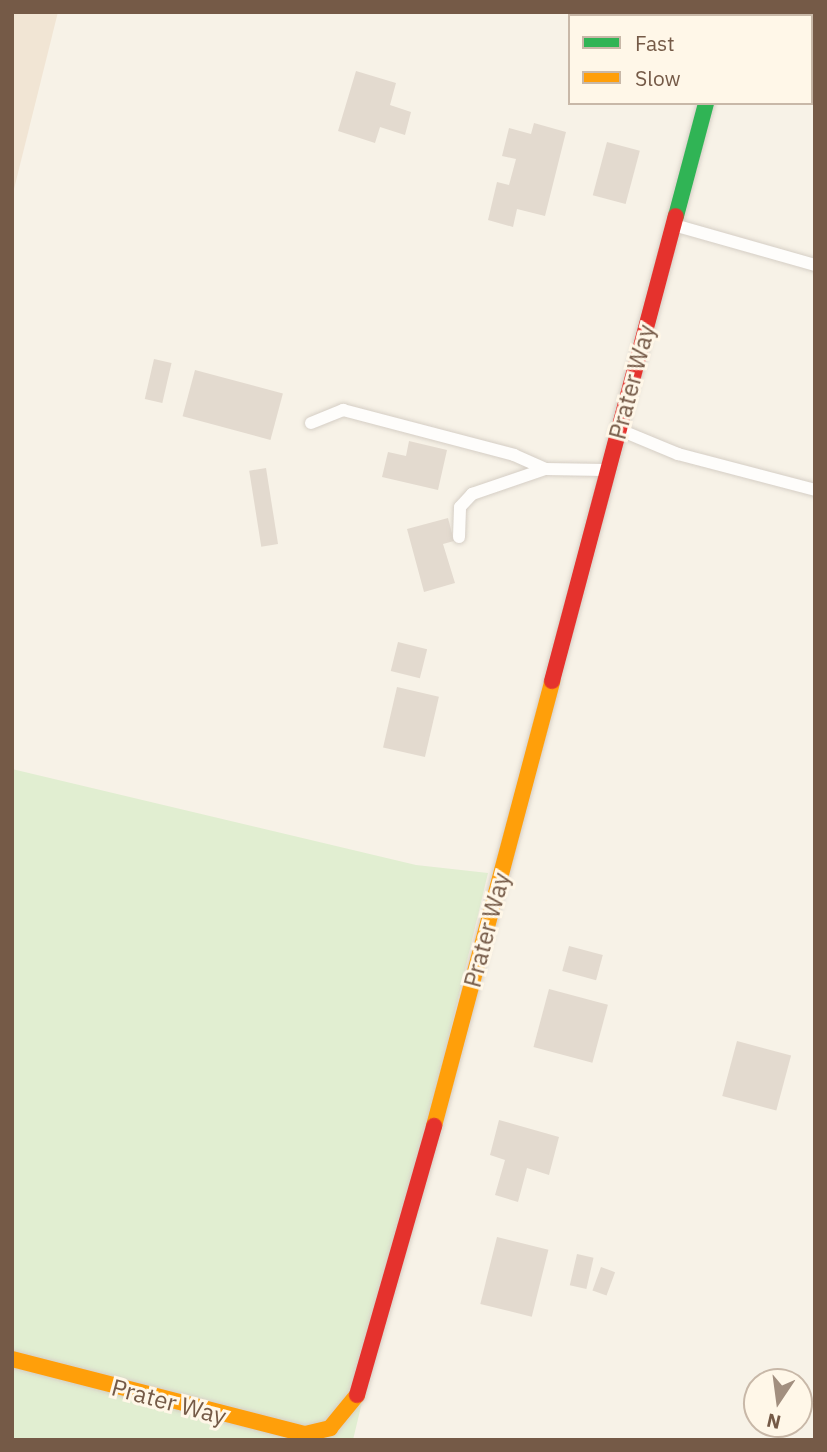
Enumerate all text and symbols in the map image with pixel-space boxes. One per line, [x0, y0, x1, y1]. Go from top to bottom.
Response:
legend [568, 14, 813, 105]
text: Fast [635, 29, 675, 57]
text: Slow [635, 64, 681, 92]
street label: Prater Way [603, 321, 661, 443]
street label: Prater Way [458, 869, 516, 991]
north arrow [743, 1368, 813, 1438]
street label: Prater Way [108, 1373, 230, 1431]
text: N [764, 1408, 783, 1435]

